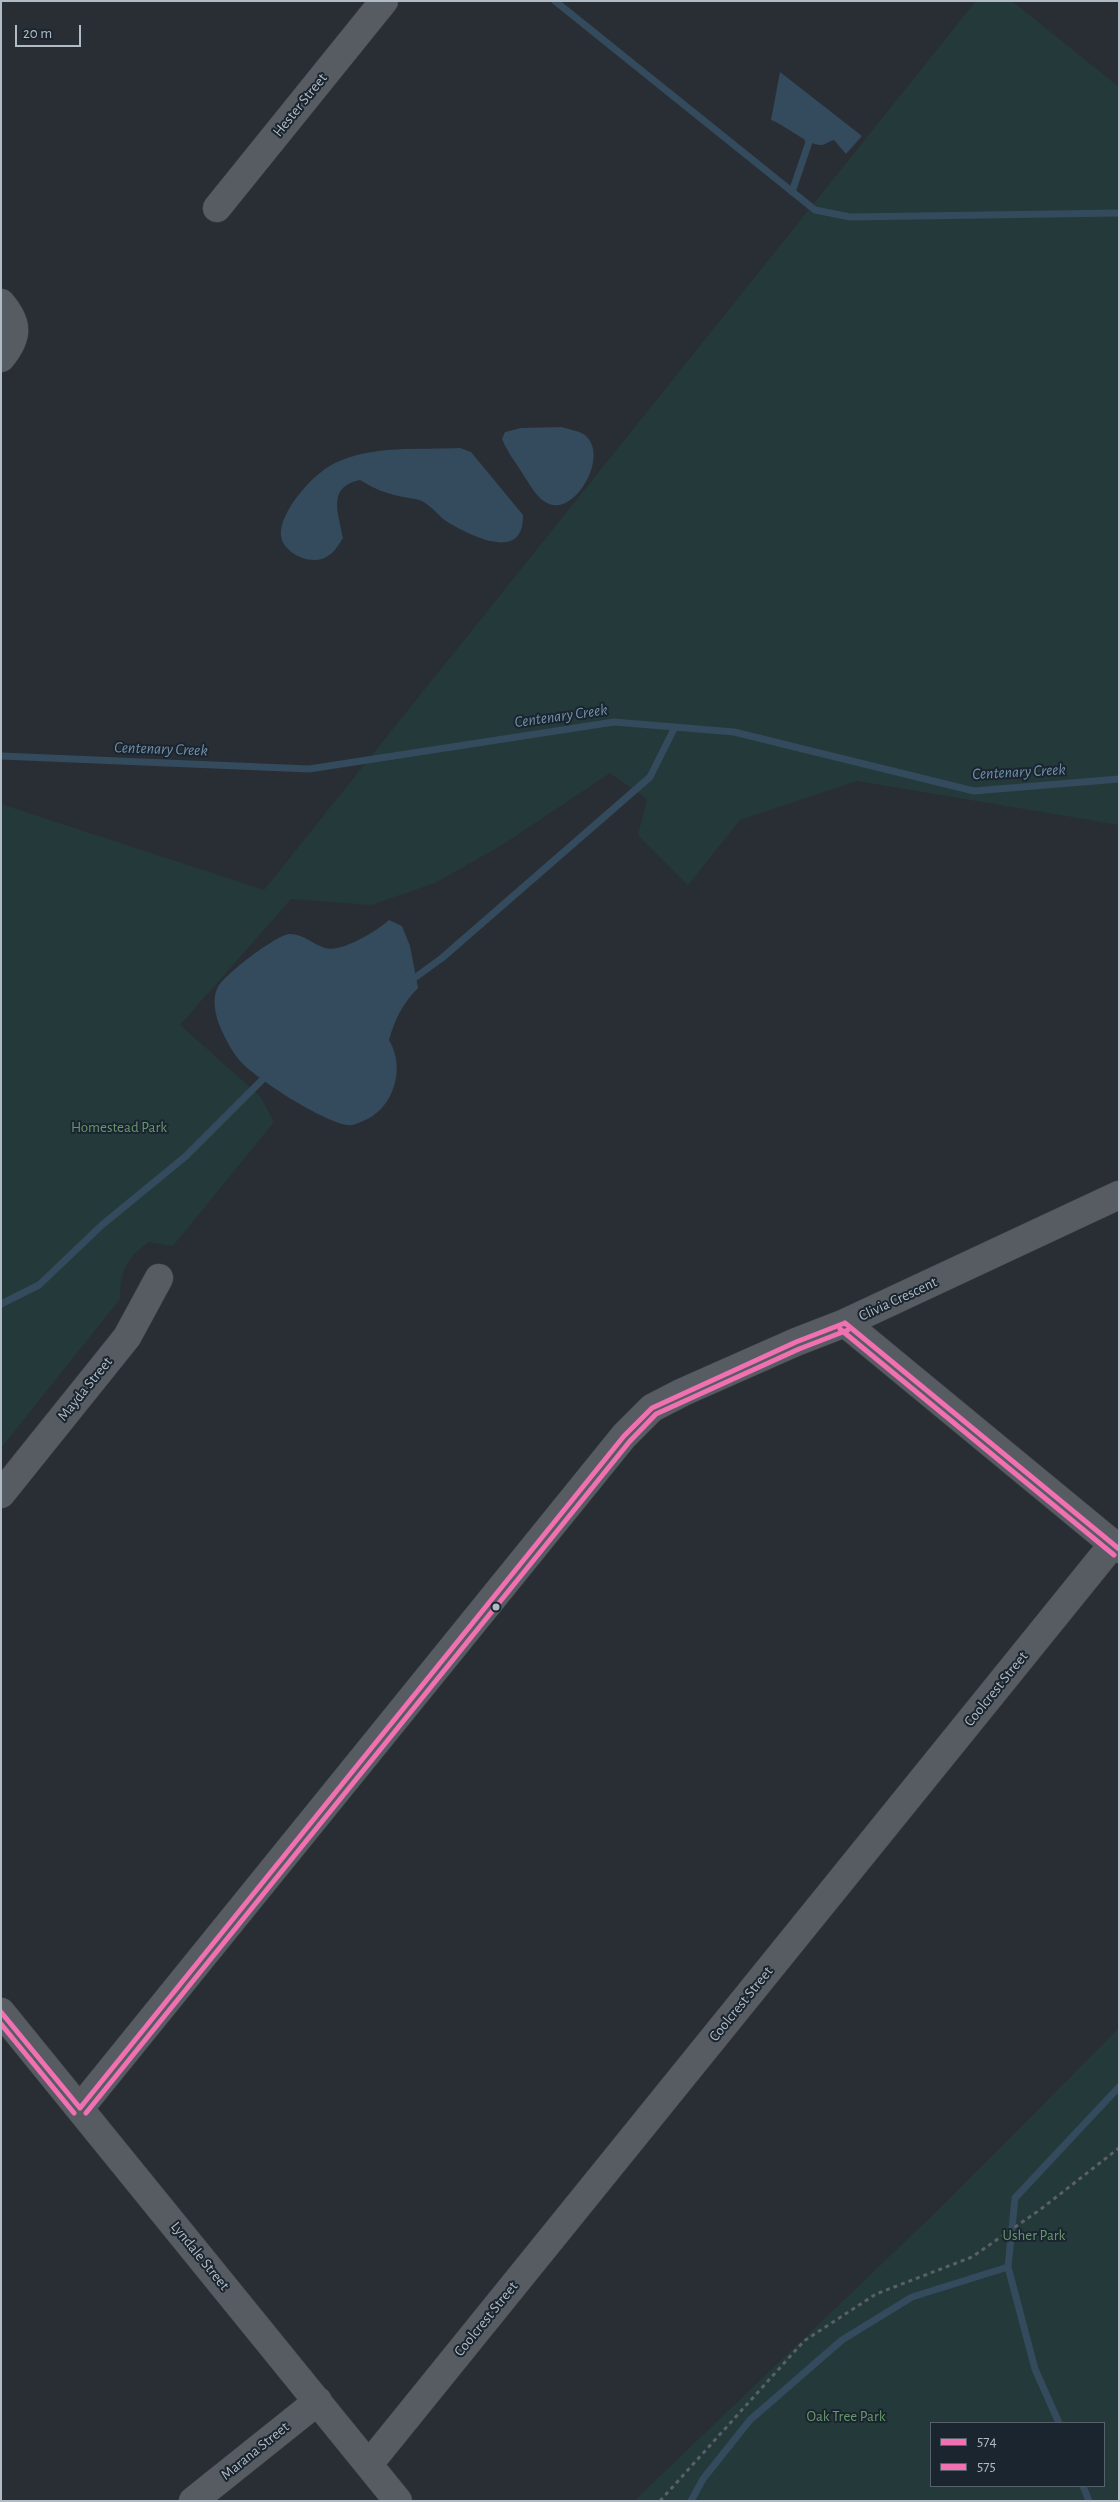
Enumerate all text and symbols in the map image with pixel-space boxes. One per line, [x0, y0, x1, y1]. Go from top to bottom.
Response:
scale bar [18, 15, 84, 47]
text: 20 m [23, 26, 52, 41]
street label: Hester Street [269, 70, 331, 140]
water label: Centenary Creek [513, 700, 609, 732]
water label: Centenary Creek [114, 738, 208, 760]
water label: Centenary Creek [972, 760, 1066, 784]
park label: Homestead Park [71, 1118, 167, 1136]
street label: Clivia Crescent [856, 1273, 940, 1325]
street label: Mayda Street [54, 1353, 116, 1425]
unlabelled marker [491, 1602, 501, 1612]
street label: Coolcrest Street [960, 1648, 1032, 1730]
street label: Coolcrest Street [705, 1963, 777, 2045]
street label: Lyndale Street [167, 2218, 233, 2294]
park label: Usher Park [1003, 2226, 1065, 2244]
street label: Coolcrest Street [450, 2278, 522, 2360]
park label: Oak Tree Park [806, 2407, 886, 2425]
street label: Marana Street [217, 2418, 293, 2484]
legend [930, 2422, 1105, 2487]
text: 574 [977, 2434, 997, 2449]
text: 575 [977, 2459, 996, 2474]

